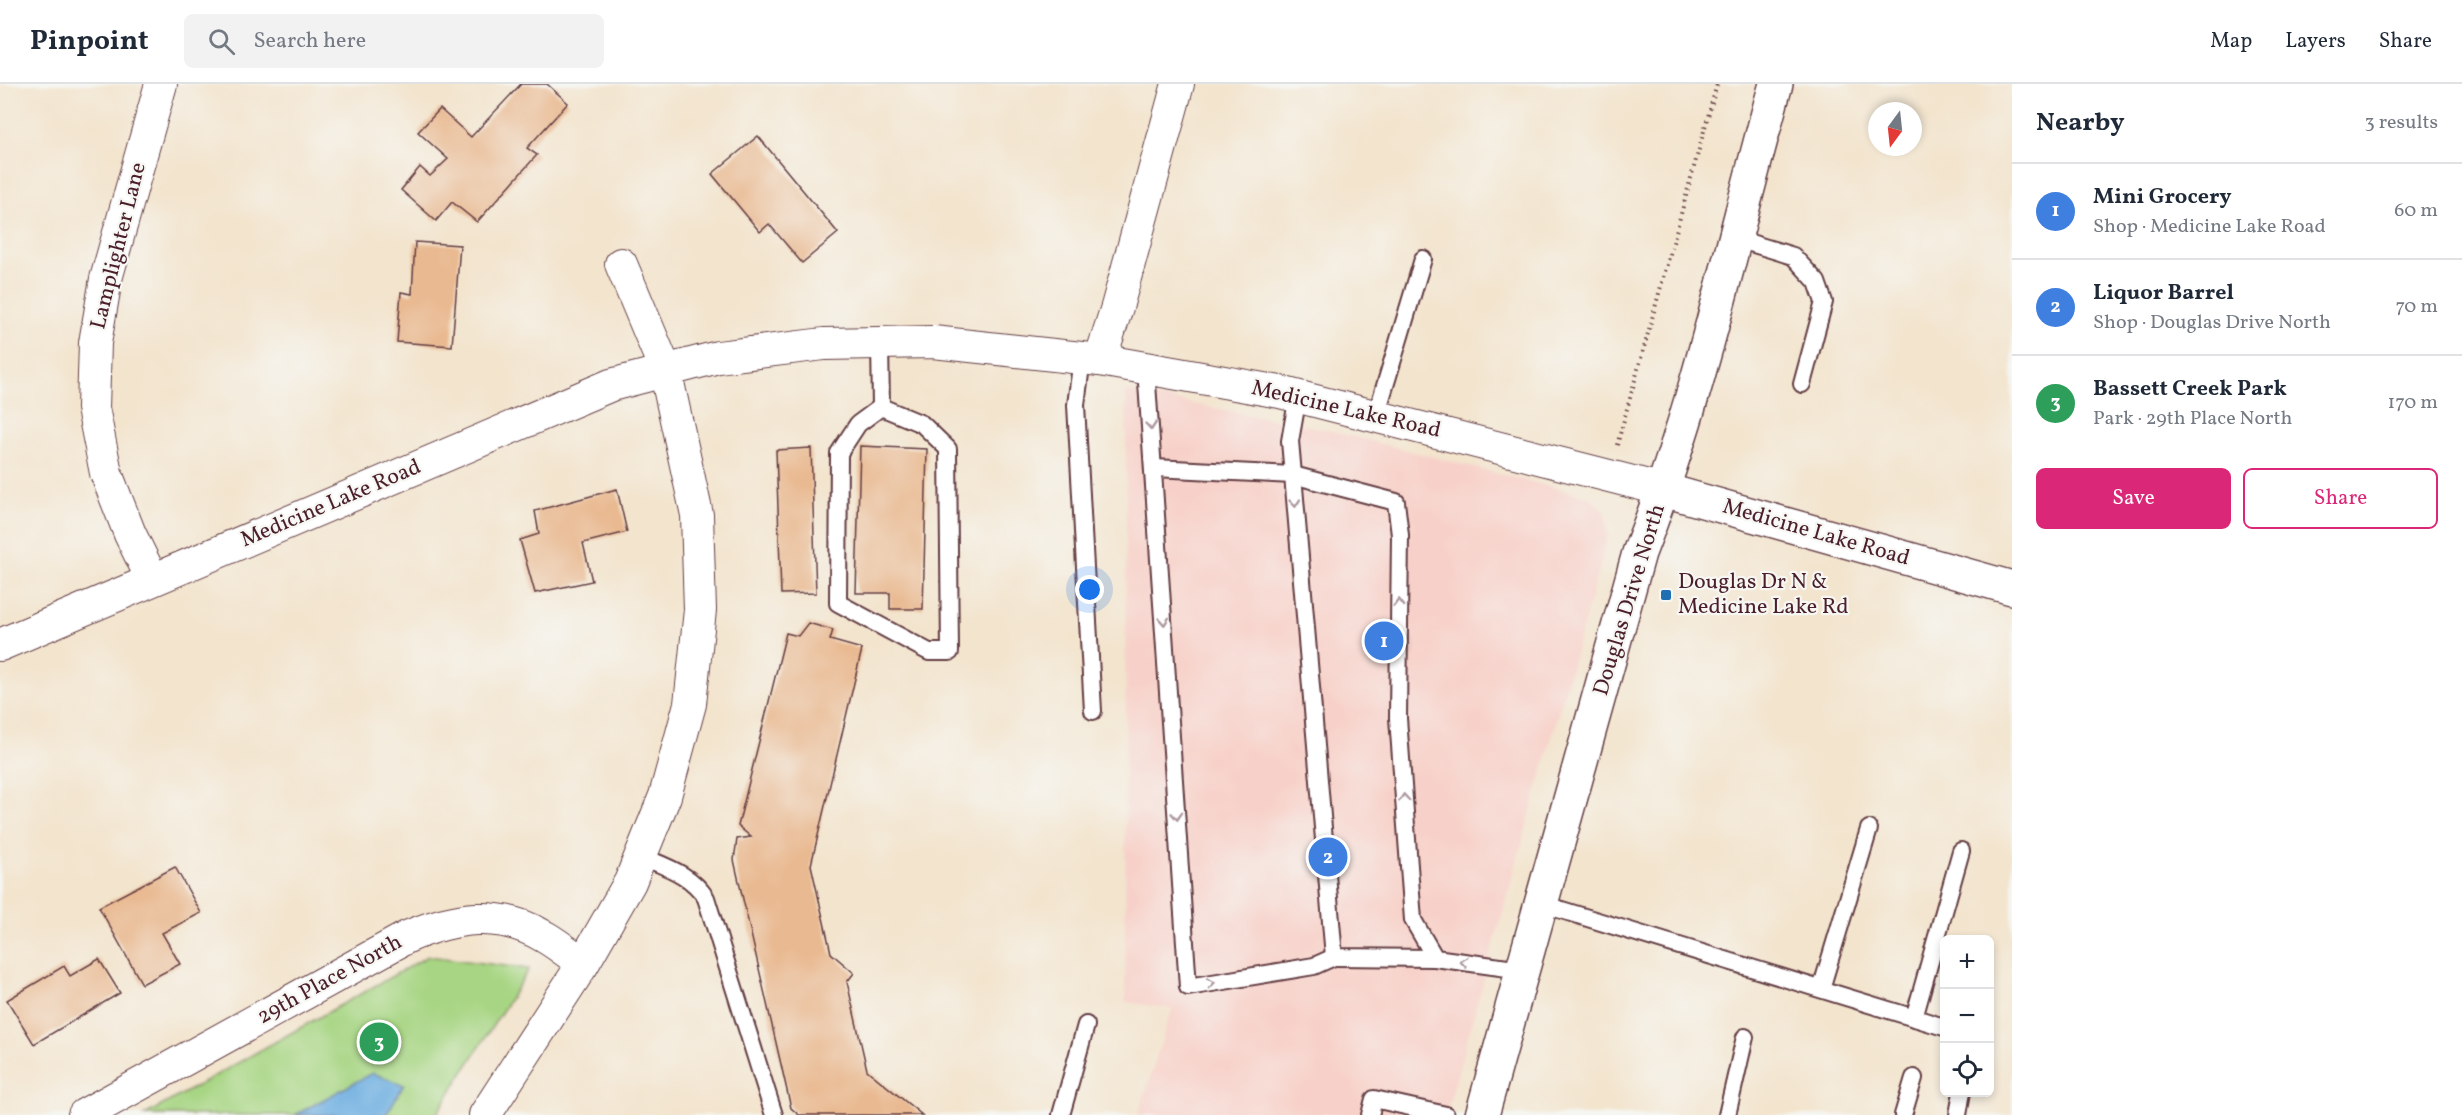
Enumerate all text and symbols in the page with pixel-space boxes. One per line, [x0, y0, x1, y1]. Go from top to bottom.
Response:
search box [184, 14, 604, 68]
text: Pinpoint [30, 22, 148, 61]
icon: search [205, 25, 238, 58]
text: Search here [253, 26, 366, 57]
text: Map [2210, 27, 2252, 56]
text: Layers [2285, 27, 2346, 56]
text: Share [2379, 27, 2432, 56]
north arrow [1868, 102, 1922, 156]
text: Nearby [2036, 105, 2125, 141]
text: 3 results [2364, 109, 2438, 137]
street label: Lamplighter Lane [83, 159, 155, 333]
text: Mini Grocery [2093, 182, 2232, 213]
text: 1 [2051, 197, 2060, 225]
text: 60 m [2394, 197, 2438, 225]
text: Shop · Medicine Lake Road [2093, 213, 2326, 241]
text: Liquor Barrel [2093, 278, 2234, 309]
text: 2 [2050, 293, 2061, 321]
text: 70 m [2395, 293, 2438, 321]
text: Shop · Douglas Drive North [2093, 309, 2331, 337]
street label: Medicine Lake Road [1248, 373, 1444, 447]
text: Bassett Creek Park [2093, 374, 2287, 405]
text: 3 [2050, 389, 2061, 417]
text: 170 m [2388, 389, 2438, 417]
text: Park · 29th Place North [2093, 405, 2292, 433]
one-way arrow [1144, 422, 1157, 431]
street label: Medicine Lake Road [236, 452, 426, 556]
button: Save [2036, 468, 2231, 529]
button: Share [2243, 468, 2438, 529]
street label: Medicine Lake Road [1719, 491, 1913, 575]
one-way arrow [1288, 499, 1301, 508]
street label: Douglas Drive North [1586, 500, 1674, 700]
place label: Douglas Dr N & Medicine Lake Rd [1678, 567, 1849, 623]
your location [1075, 575, 1104, 604]
marker: Douglas Dr N & Medicine Lake Rd [1659, 588, 1673, 602]
one-way arrow [1393, 599, 1405, 608]
one-way arrow [1157, 617, 1170, 626]
pin: 1 [1364, 618, 1404, 664]
one-way arrow [1398, 794, 1411, 803]
one-way arrow [1170, 811, 1183, 820]
pin: 2 [1308, 834, 1348, 880]
street label: 29th Place North [252, 927, 408, 1033]
map controls [1940, 935, 1994, 1097]
button: + [1940, 935, 1994, 989]
one-way arrow [1459, 957, 1468, 969]
one-way arrow [1205, 977, 1215, 990]
button: − [1940, 989, 1994, 1043]
pin: 3 [360, 1020, 398, 1064]
button: locate [1940, 1043, 1994, 1097]

